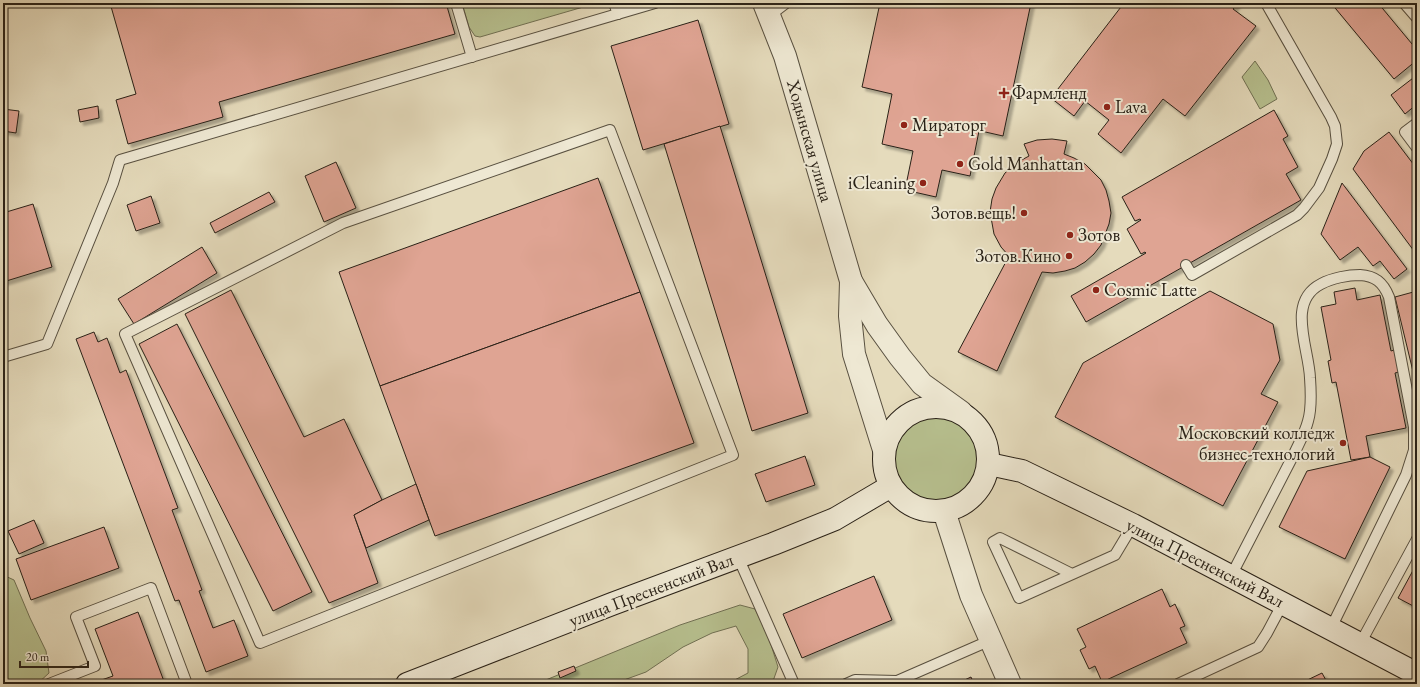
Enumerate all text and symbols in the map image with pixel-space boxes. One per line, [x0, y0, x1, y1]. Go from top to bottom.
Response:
street label: Ходынская улица [782, 76, 839, 205]
place label: Фармленд [1012, 81, 1087, 104]
marker: Фармленд [999, 88, 1009, 98]
place label: Lava [1115, 95, 1148, 118]
marker: Lava [1102, 102, 1112, 112]
place label: Мираторг [912, 113, 987, 136]
marker: Мираторг [899, 120, 909, 130]
place label: Gold Manhattan [968, 152, 1084, 175]
marker: Gold Manhattan [955, 159, 965, 169]
place label: iCleaning [848, 171, 915, 194]
marker: iCleaning [918, 178, 928, 188]
place label: Зотов.вещь! [931, 201, 1016, 224]
marker: Зотов.вещь! [1019, 208, 1029, 218]
place label: Зотов [1078, 223, 1120, 246]
marker: Зотов [1065, 230, 1075, 240]
place label: Зотов.Кино [975, 244, 1061, 267]
marker: Зотов.Кино [1064, 251, 1074, 261]
place label: Cosmic Latte [1104, 278, 1197, 301]
marker: Cosmic Latte [1091, 285, 1101, 295]
place label: Московский колледж бизнес-технологий [1178, 421, 1335, 465]
marker: Московский колледж бизнес-технологий [1338, 438, 1348, 448]
street label: улица Пресненский Вал [1122, 513, 1288, 613]
street label: улица Пресненский Вал [565, 547, 737, 631]
scale bar [20, 643, 88, 669]
text: 20 m [26, 649, 50, 665]

